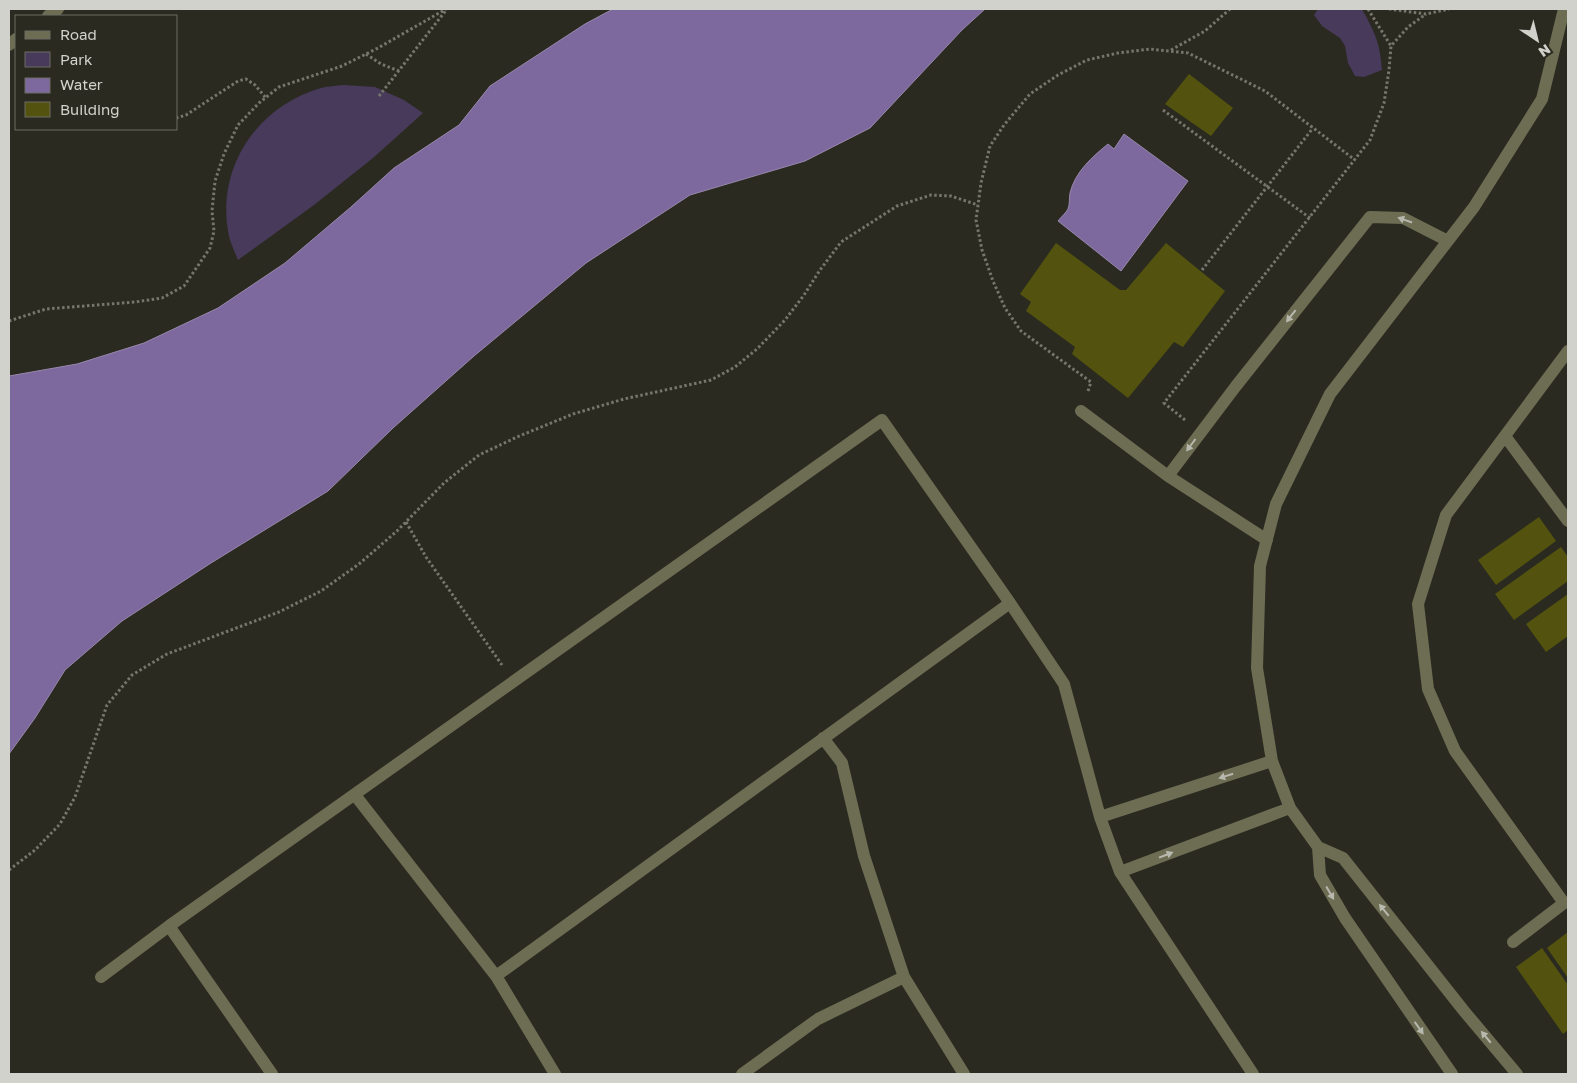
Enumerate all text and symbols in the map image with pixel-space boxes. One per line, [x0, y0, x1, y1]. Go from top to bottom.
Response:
legend [15, 15, 178, 130]
north arrow [1512, 15, 1562, 65]
text: Road [60, 25, 97, 43]
text: N [1536, 41, 1554, 61]
text: Park [60, 50, 93, 68]
text: Water [60, 75, 103, 93]
text: Building [60, 100, 120, 118]
one-way arrow [1397, 216, 1412, 223]
one-way arrow [1285, 309, 1296, 322]
one-way arrow [1186, 438, 1197, 451]
one-way arrow [1218, 773, 1233, 780]
one-way arrow [1158, 851, 1173, 858]
one-way arrow [1325, 886, 1334, 899]
one-way arrow [1379, 903, 1390, 916]
one-way arrow [1414, 1022, 1424, 1035]
one-way arrow [1480, 1030, 1491, 1043]

